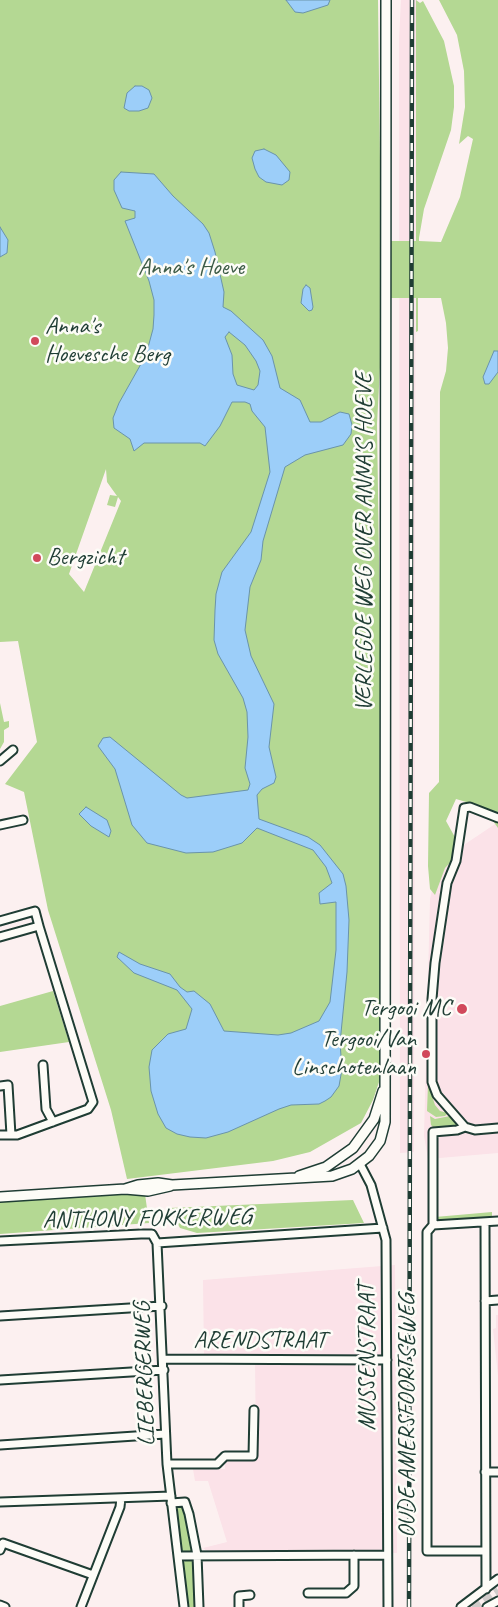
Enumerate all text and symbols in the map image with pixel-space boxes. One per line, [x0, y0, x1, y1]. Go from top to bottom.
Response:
park label: Anna's Hoeve [138, 254, 244, 282]
place label: Anna's Hoevesche Berg [45, 313, 170, 369]
marker: Anna's Hoevesche Berg [29, 335, 41, 347]
street label: VERLEGDE WEG OVER ANNA'S HOEVE [351, 373, 379, 711]
place label: Bergzicht [47, 544, 124, 572]
marker: Bergzicht [31, 552, 43, 564]
place label: Tergooi MC [361, 995, 451, 1023]
marker: Tergooi MC [455, 1002, 469, 1016]
place label: Tergooi/Van Linschotenlaan [292, 1026, 416, 1082]
marker: Tergooi/Van Linschotenlaan [420, 1048, 432, 1060]
street label: ANTHONY FOKKERWEG [42, 1203, 252, 1235]
street label: MUSSENSTRAAT [354, 1284, 382, 1430]
street label: OUDE AMERSFOORTSEWEG [394, 1294, 422, 1538]
street label: LIEBERGERWEG [128, 1301, 162, 1447]
street label: ARENDSTRAAT [193, 1327, 327, 1355]

